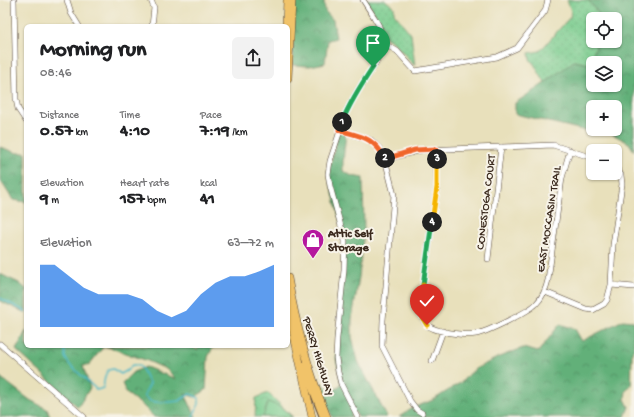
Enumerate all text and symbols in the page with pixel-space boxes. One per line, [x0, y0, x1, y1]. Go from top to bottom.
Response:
map controls [586, 12, 622, 180]
button: locate [586, 12, 622, 48]
pin [356, 26, 390, 67]
icon: arrive [362, 32, 384, 54]
button: share [232, 37, 274, 79]
text: Morning run [40, 38, 146, 64]
button: layers [586, 56, 622, 92]
text: 08:46 [40, 66, 71, 81]
button: + [586, 100, 622, 136]
text: Distance [40, 110, 79, 122]
text: Time [120, 110, 140, 122]
text: Pace [200, 110, 222, 122]
pin: 1 [332, 112, 352, 132]
text: 1 [340, 116, 344, 128]
text: 0.57 [40, 122, 73, 142]
text: 4:10 [120, 122, 150, 142]
text: 7:19 [200, 122, 230, 142]
text: km [73, 127, 88, 139]
text: /km [230, 127, 248, 139]
button: − [586, 144, 622, 180]
pin: 2 [375, 148, 395, 168]
pin: 3 [427, 149, 447, 169]
text: 2 [382, 152, 388, 164]
text: 3 [434, 153, 440, 165]
street label: CONESTOGA COURT [474, 153, 500, 250]
street label: EAST MOCCASIN TRAIL [535, 164, 565, 274]
text: Elevation [40, 178, 84, 190]
text: Heart rate [120, 178, 169, 190]
text: kcal [200, 178, 217, 190]
text: 9 [40, 190, 49, 210]
text: 157 [120, 190, 145, 210]
text: 41 [200, 190, 215, 210]
text: m [49, 195, 59, 207]
text: bpm [145, 195, 166, 207]
pin: 4 [422, 212, 442, 232]
text: 4 [429, 216, 435, 228]
shop icon: Attic Self Storage [300, 227, 326, 260]
place label: Attic Self Storage [327, 228, 374, 256]
text: Elevation [40, 236, 92, 251]
text: 63–72 m [227, 236, 274, 251]
pin [410, 284, 444, 325]
icon: check [416, 290, 438, 312]
street label: PERRY HIGHWAY [298, 314, 336, 398]

